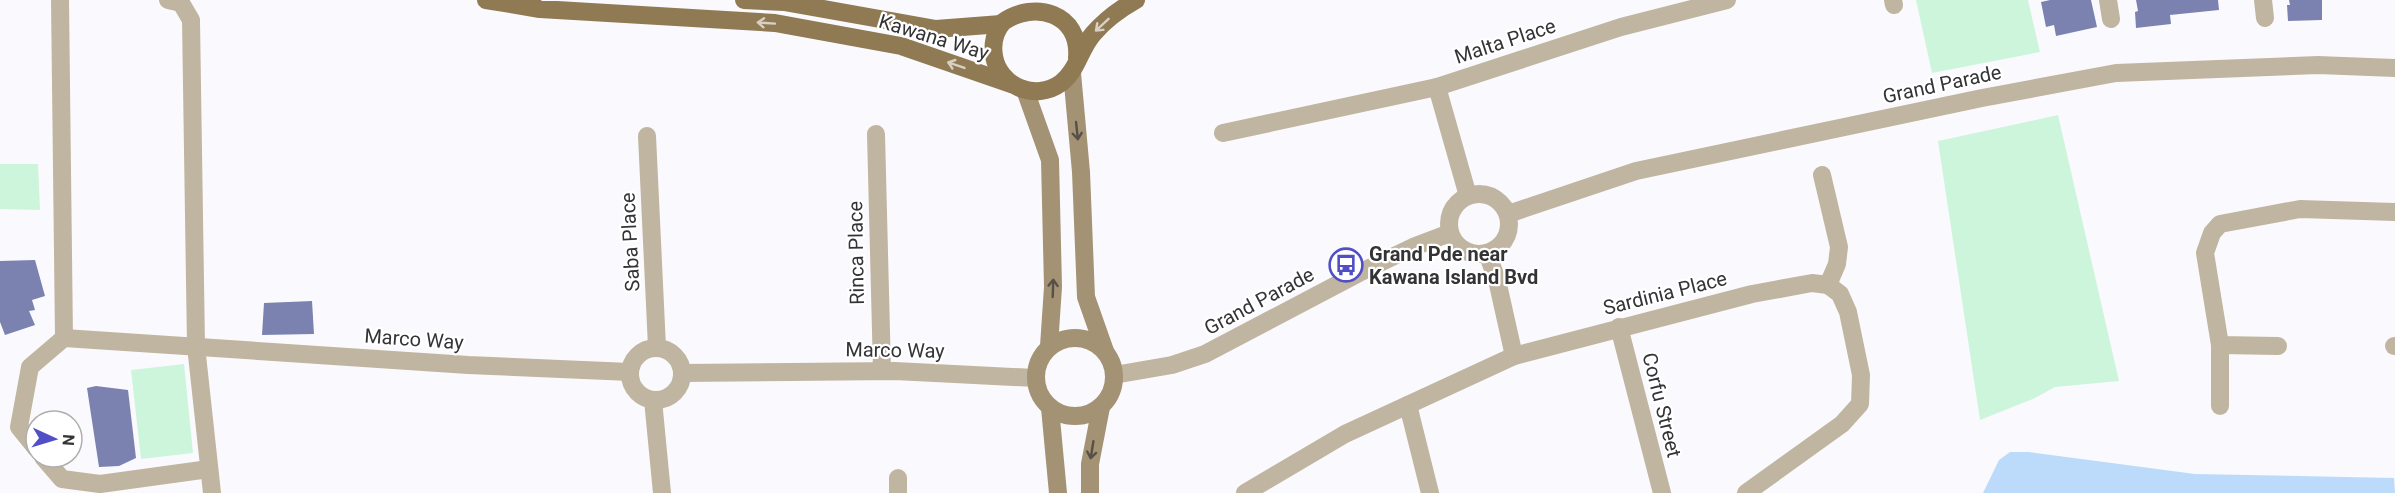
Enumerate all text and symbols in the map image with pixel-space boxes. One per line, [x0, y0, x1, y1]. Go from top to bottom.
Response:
street label: Kawana Way [876, 9, 992, 65]
street label: Malta Place [1451, 13, 1559, 69]
one-way arrow [756, 17, 776, 28]
one-way arrow [1095, 18, 1110, 32]
one-way arrow [947, 59, 966, 70]
street label: Grand Parade [1880, 60, 2004, 108]
one-way arrow [1072, 120, 1083, 140]
street label: Saba Place [615, 192, 645, 292]
street label: Rinca Place [843, 201, 869, 305]
place label: Grand Pde near Kawana Island Bvd [1369, 242, 1538, 289]
bus stop icon: Grand Pde near Kawana Island Bvd [1328, 247, 1364, 283]
street label: Grand Parade [1200, 262, 1318, 340]
street label: Sardinia Place [1601, 266, 1729, 320]
one-way arrow [1047, 279, 1058, 299]
street label: Marco Way [364, 324, 465, 354]
street label: Marco Way [845, 337, 945, 363]
street label: Corfu Street [1637, 350, 1687, 460]
north arrow [24, 409, 84, 469]
text: N [59, 434, 78, 446]
one-way arrow [1087, 439, 1098, 459]

